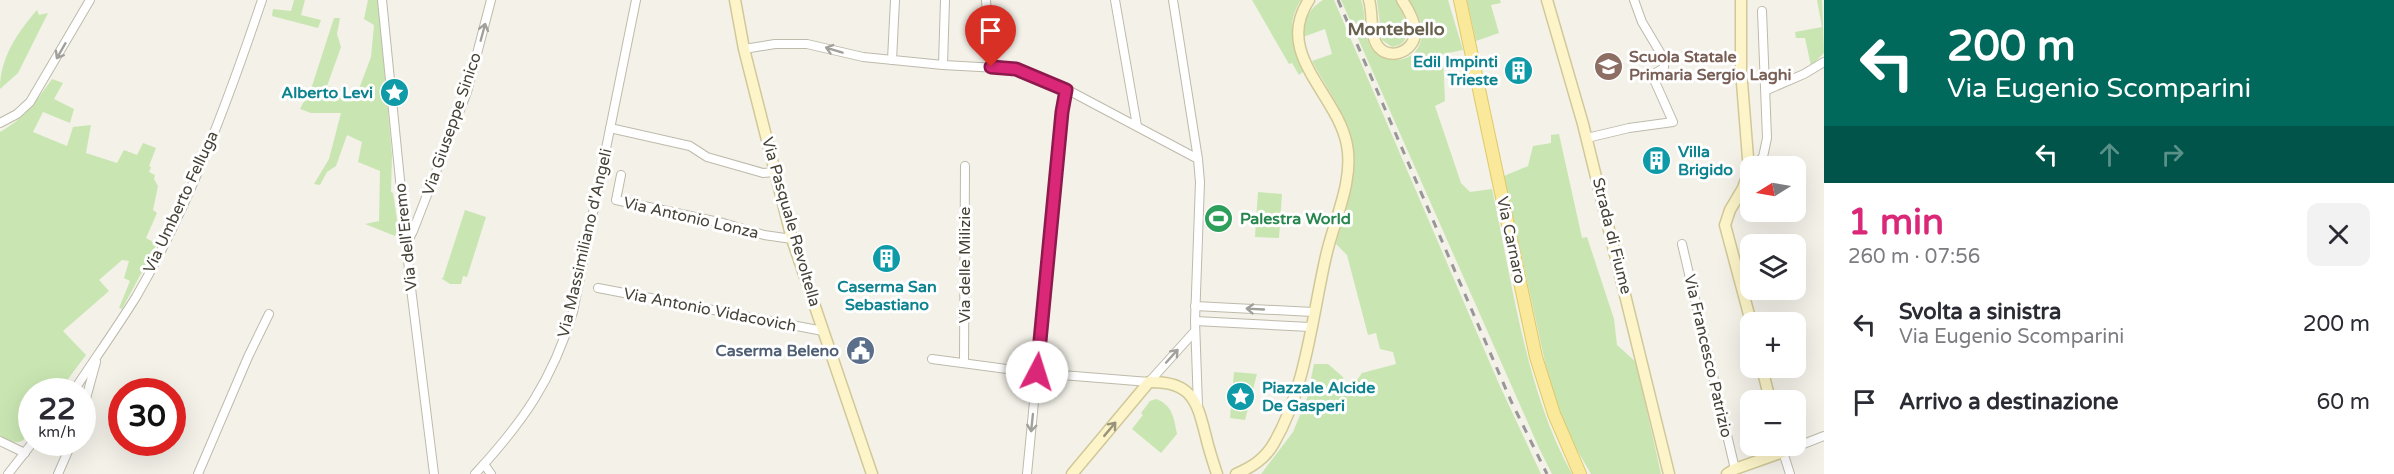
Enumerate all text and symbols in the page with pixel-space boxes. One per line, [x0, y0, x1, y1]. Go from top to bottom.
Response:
pin [965, 5, 1016, 67]
icon: arrive [974, 14, 1007, 47]
district label: Montebello [1347, 18, 1445, 40]
text: 200 m [1947, 21, 2076, 72]
one-way arrow [478, 23, 489, 42]
icon: left [1848, 24, 1926, 102]
one-way arrow [55, 41, 66, 59]
one-way arrow [825, 44, 844, 55]
place label: Scuola Statale Primaria Sergio Laghi [1629, 47, 1791, 85]
street label: Via Giuseppe Sinico [418, 50, 486, 198]
school or university icon: Scuola Statale Primaria Sergio Laghi [1592, 50, 1624, 82]
place label: Edil Impinti Trieste [1413, 52, 1498, 90]
building icon: Edil Impinti Trieste [1503, 55, 1535, 87]
text: Via Eugenio Scomparini [1947, 72, 2251, 105]
place icon: Alberto Levi [378, 77, 410, 109]
place label: Alberto Levi [281, 83, 373, 103]
street label: Via Umberto Felluga [139, 128, 223, 276]
street label: Via Pasquale Revoltella [757, 135, 825, 309]
icon: left [2030, 138, 2063, 171]
icon: ahead [2093, 138, 2126, 171]
icon: right [2156, 138, 2189, 171]
place label: Villa Brigido [1678, 142, 1733, 180]
building icon: Villa Brigido [1641, 145, 1673, 177]
street label: Via Massimiliano d'Angeli [553, 146, 617, 340]
north arrow [1740, 156, 1806, 222]
map controls [1740, 156, 1806, 456]
street label: Strada di Fiume [1588, 176, 1636, 296]
street label: Via dell'Eremo [390, 182, 422, 292]
street label: Via Antonio Lonza [621, 193, 761, 243]
street label: Via Carnaro [1492, 195, 1530, 285]
text: 1 min [1848, 201, 1944, 244]
sports icon: Palestra World [1203, 203, 1235, 235]
button: close [2307, 203, 2370, 266]
street label: Via delle Milizie [955, 207, 975, 323]
place label: Palestra World [1240, 209, 1351, 229]
button: layers [1740, 234, 1806, 300]
building icon: Caserma San Sebastiano [871, 243, 903, 275]
text: 260 m · 07:56 [1848, 245, 1980, 269]
street label: Via Francesco Patrizio [1679, 272, 1737, 440]
place label: Caserma San Sebastiano [837, 277, 937, 315]
street label: Via Antonio Vidacovich [622, 283, 798, 337]
text: Svolta a sinistra [1899, 299, 2061, 325]
one-way arrow [1245, 304, 1265, 315]
icon: left [1848, 308, 1881, 341]
text: 200 m [2303, 311, 2370, 337]
button: + [1740, 312, 1806, 378]
text: Via Eugenio Scomparini [1899, 325, 2124, 349]
public building icon: Caserma Beleno [844, 335, 876, 367]
position arrow [1005, 340, 1069, 404]
place label: Caserma Beleno [716, 341, 839, 361]
one-way arrow [1165, 349, 1179, 364]
speed limit sign: 30 [108, 378, 186, 456]
place label: Piazzale Alcide De Gasperi [1262, 378, 1375, 416]
place icon: Piazzale Alcide De Gasperi [1225, 381, 1257, 413]
icon: arrive [1848, 386, 1881, 419]
text: Arrivo a destinazione [1899, 389, 2118, 415]
text: 60 m [2316, 389, 2370, 415]
button: − [1740, 390, 1806, 456]
text: 22 [38, 391, 76, 428]
one-way arrow [1026, 413, 1037, 433]
one-way arrow [1103, 421, 1116, 437]
text: km/h [38, 423, 76, 441]

